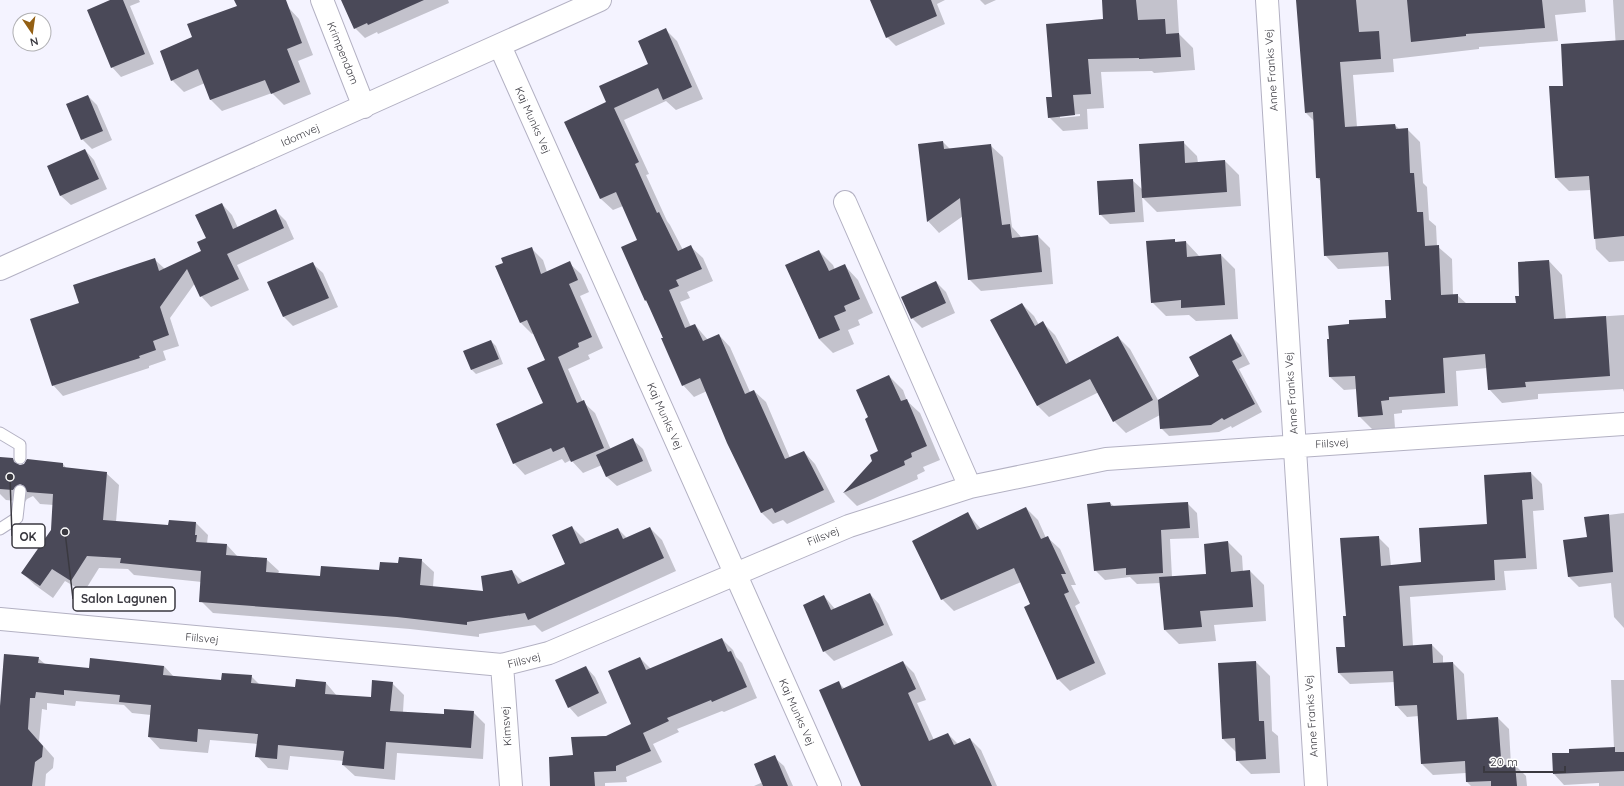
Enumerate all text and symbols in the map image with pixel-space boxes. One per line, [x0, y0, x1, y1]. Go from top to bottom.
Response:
north arrow [12, 12, 52, 52]
street label: Krimpendam [324, 20, 362, 86]
street label: Anne Franks Vej [1261, 28, 1281, 112]
text: N [29, 34, 40, 49]
street label: Kaj Munks Vej [512, 84, 554, 156]
street label: Idomvej [278, 120, 322, 150]
street label: Anne Franks Vej [1281, 351, 1301, 435]
street label: Kaj Munks Vej [644, 380, 686, 452]
street label: Fiilsvej [1315, 435, 1349, 451]
street label: Fiilsvej [805, 523, 841, 549]
callout: OK [12, 524, 45, 548]
text: OK [20, 529, 37, 544]
callout: Salon Lagunen [73, 587, 175, 611]
text: Salon Lagunen [81, 591, 167, 606]
street label: Fiilsvej [185, 630, 219, 646]
street label: Fiilsvej [506, 649, 542, 671]
street label: Anne Franks Vej [1301, 674, 1321, 758]
street label: Kaj Munks Vej [776, 676, 818, 748]
street label: Kimsvej [498, 706, 514, 746]
scale bar [1484, 748, 1565, 774]
text: 20 m [1490, 754, 1518, 769]

